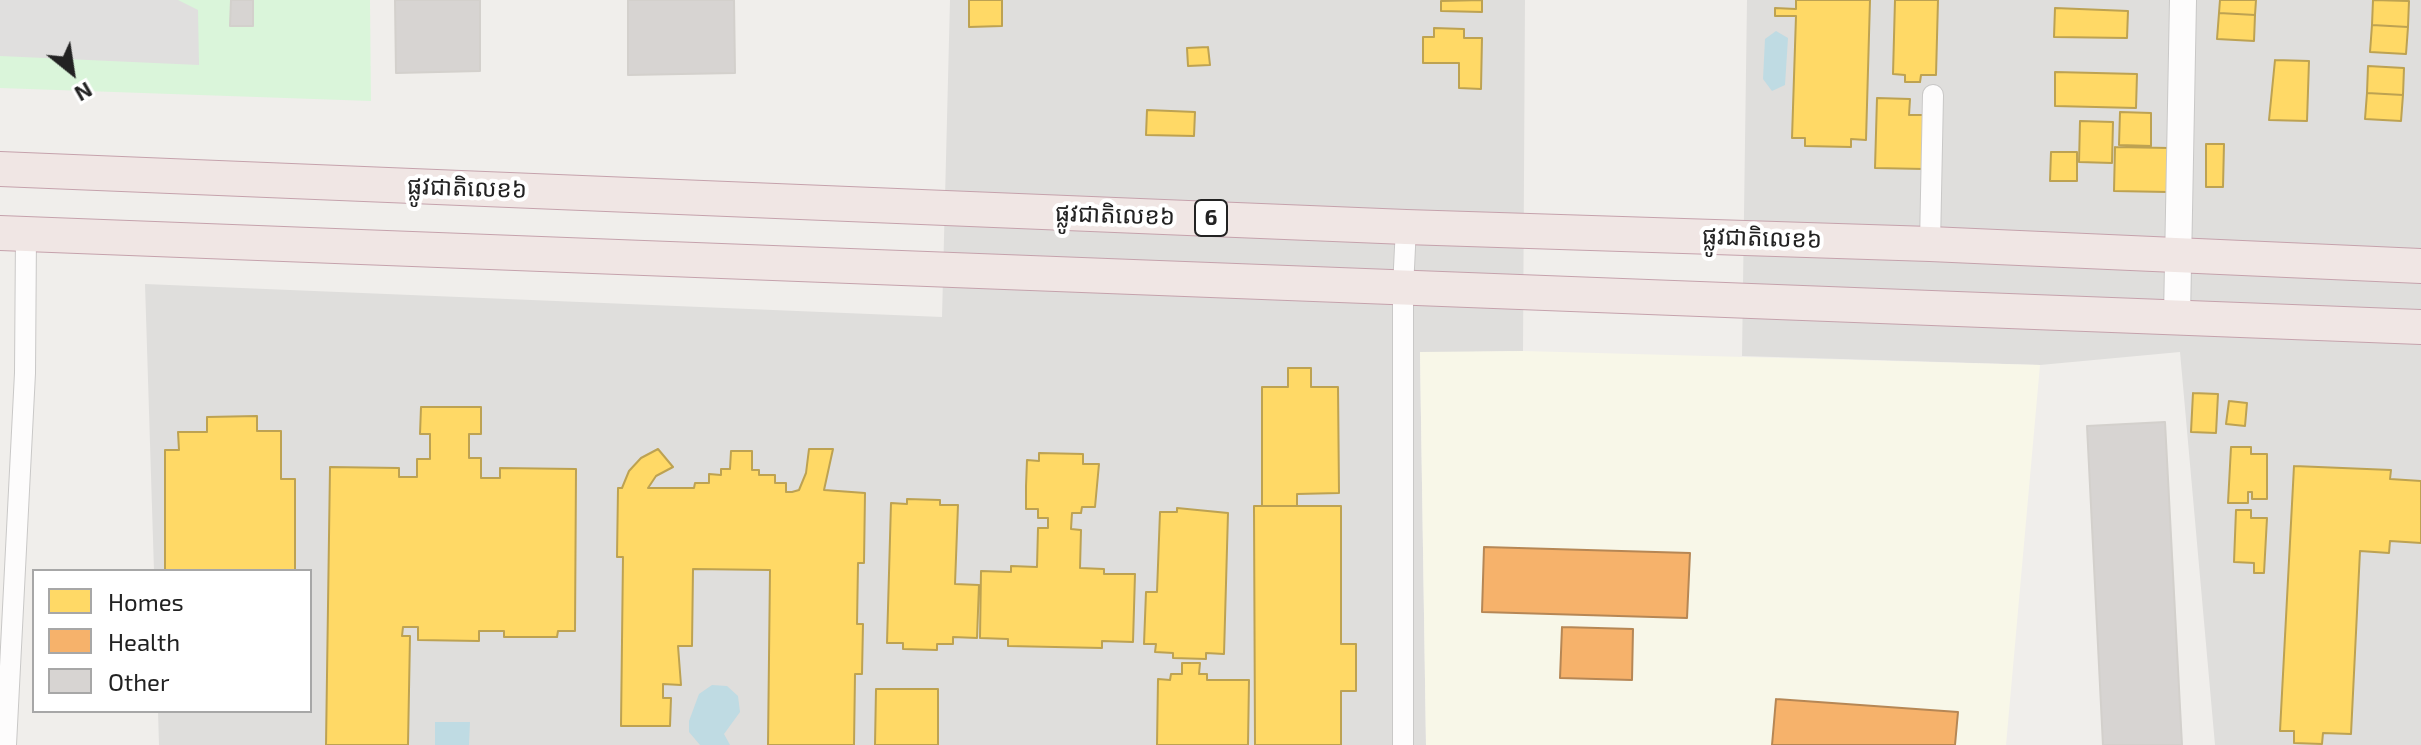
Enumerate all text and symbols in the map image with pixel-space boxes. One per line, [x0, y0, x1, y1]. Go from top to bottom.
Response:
north arrow [32, 32, 112, 112]
text: N [71, 78, 97, 108]
street label: ផ្លូវជាតិលេខ៦ [406, 172, 528, 204]
street label: ផ្លូវជាតិលេខ៦ [1054, 199, 1176, 231]
road number: 6 [1195, 200, 1227, 236]
street label: ផ្លូវជាតិលេខ៦ [1701, 222, 1823, 254]
legend [32, 569, 312, 713]
text: Homes [108, 587, 184, 616]
text: Health [108, 627, 180, 656]
text: Other [108, 667, 170, 696]

